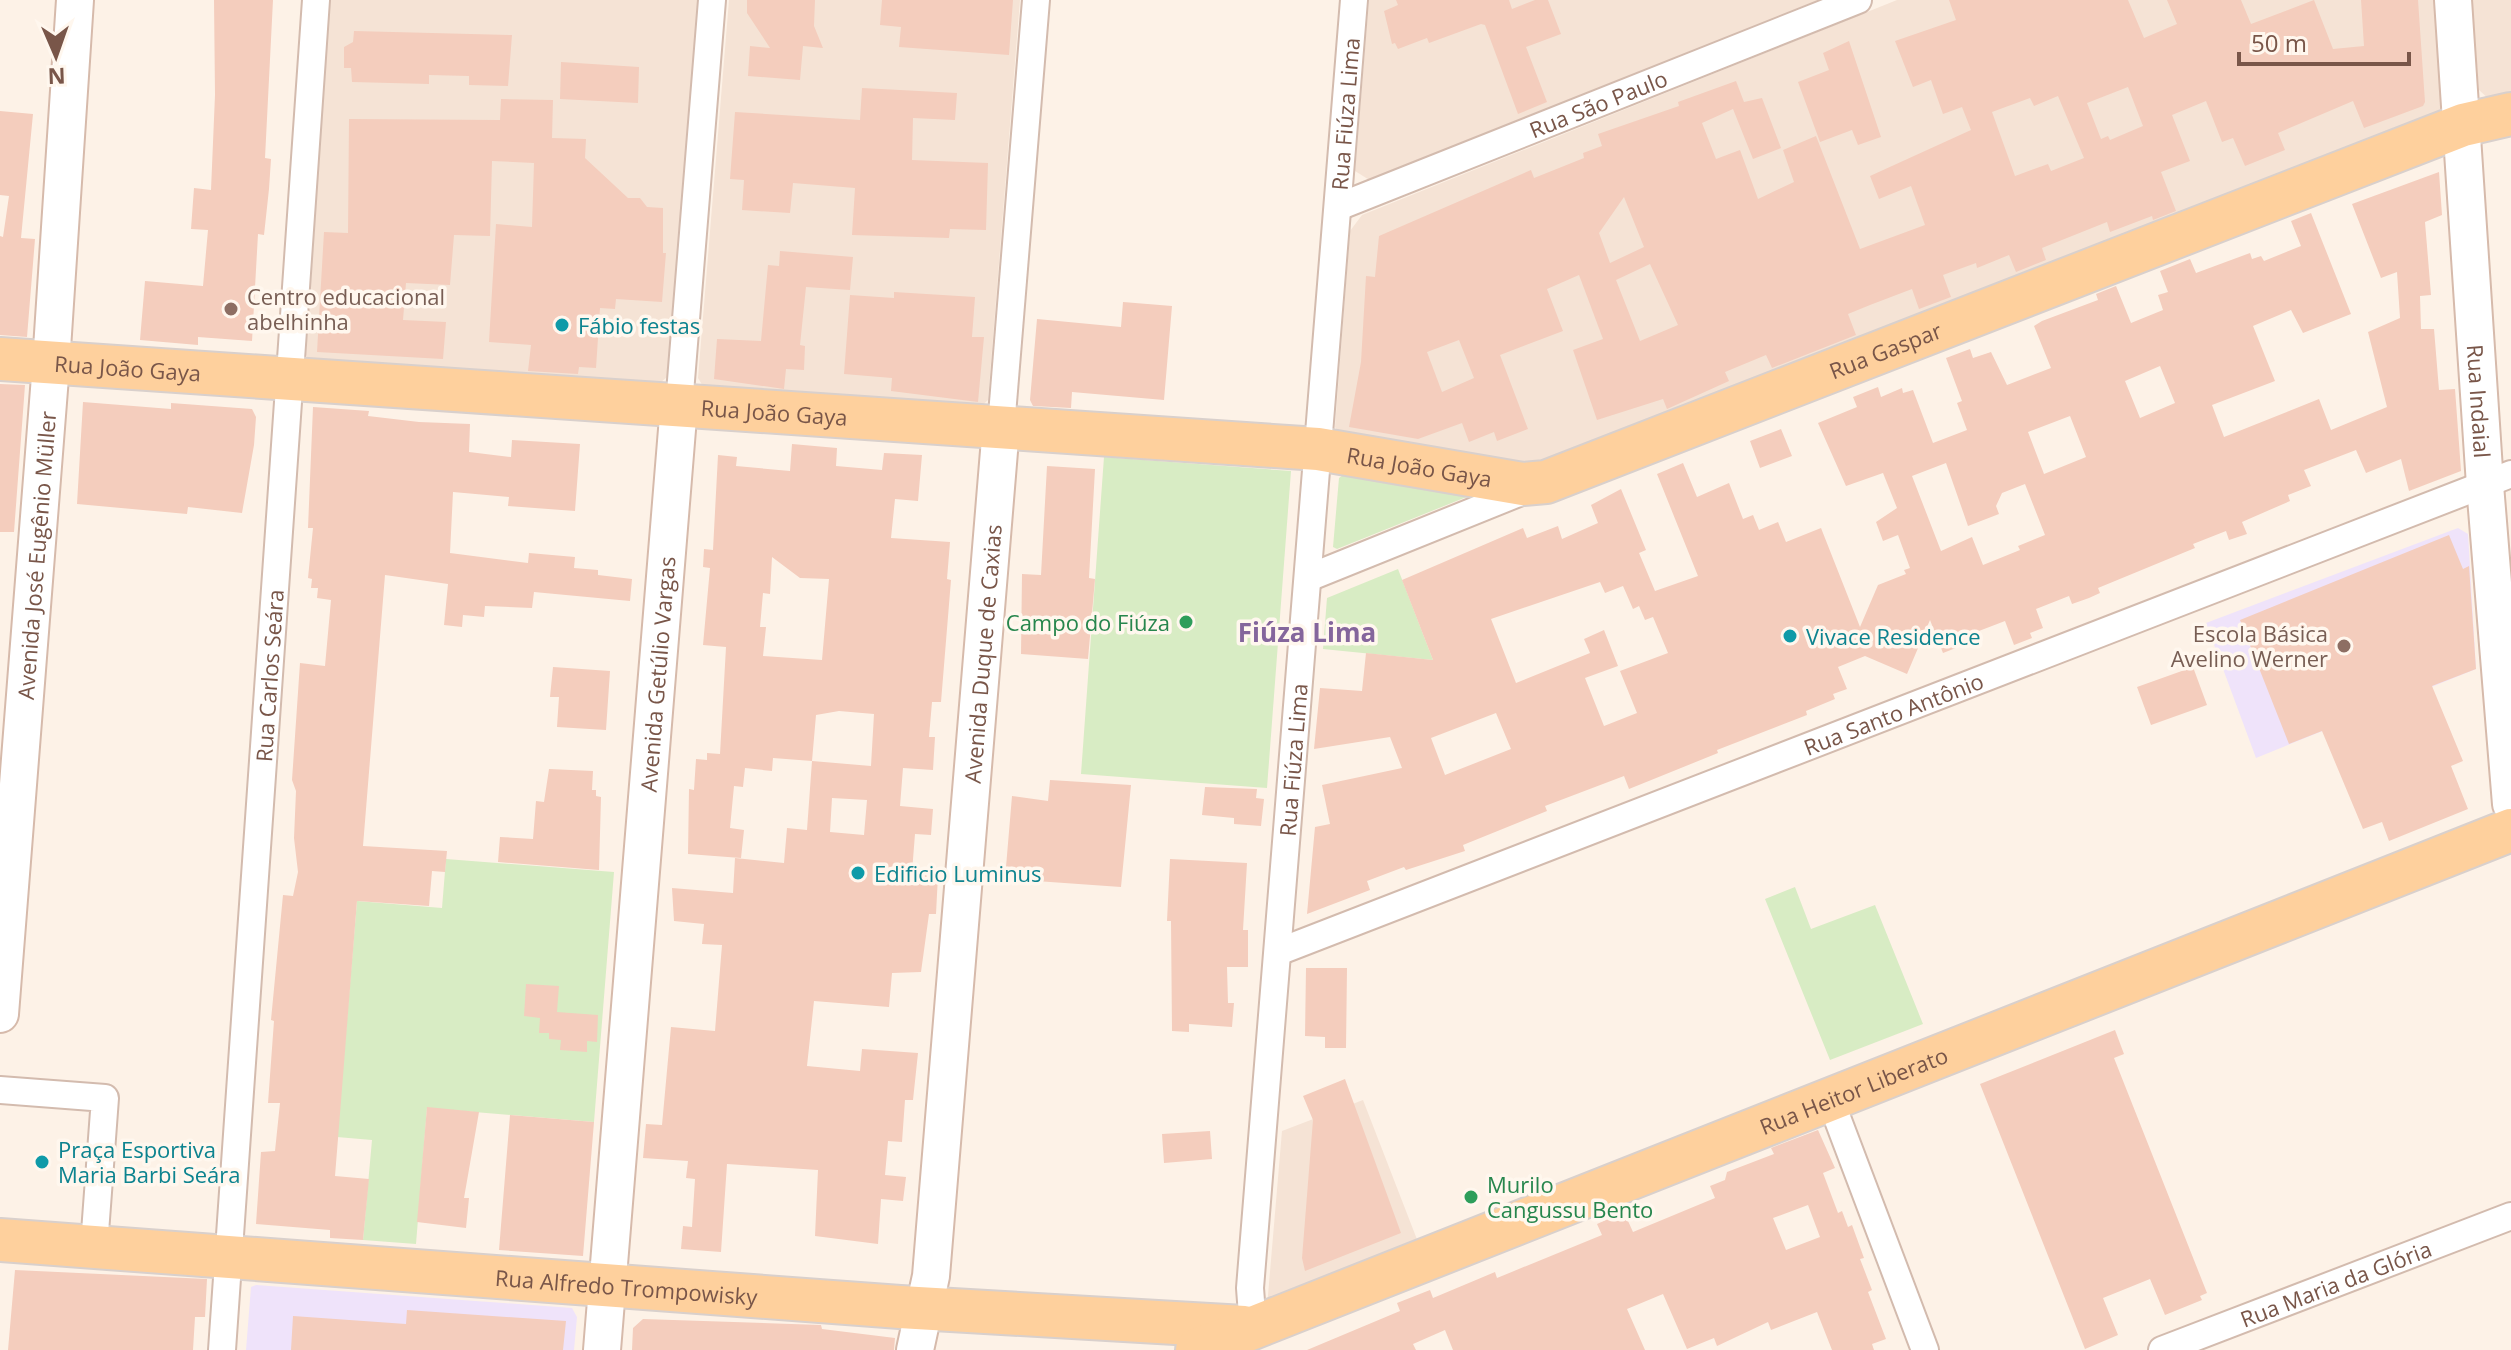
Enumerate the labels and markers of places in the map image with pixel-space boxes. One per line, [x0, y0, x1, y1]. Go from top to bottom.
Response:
place label: Centro educacional abelhinha [247, 281, 445, 336]
marker: Centro educacional abelhinha [222, 300, 240, 318]
place label: Fábio festas [578, 310, 700, 340]
marker: Fábio festas [553, 316, 571, 334]
place label: Campo do Fiúza [1006, 607, 1170, 637]
marker: Campo do Fiúza [1177, 613, 1195, 631]
place label: Escola Básica Avelino Werner [2171, 618, 2328, 673]
place label: Vivace Residence [1806, 621, 1981, 651]
marker: Vivace Residence [1781, 627, 1799, 645]
marker: Escola Básica Avelino Werner [2335, 637, 2353, 655]
place label: Edificio Luminus [874, 858, 1042, 888]
marker: Edificio Luminus [849, 864, 867, 882]
place label: Praça Esportiva Maria Barbi Seára [58, 1134, 241, 1189]
marker: Praça Esportiva Maria Barbi Seára [33, 1153, 51, 1171]
place label: Murilo Cangussu Bento [1487, 1169, 1653, 1224]
marker: Murilo Cangussu Bento [1462, 1188, 1480, 1206]

